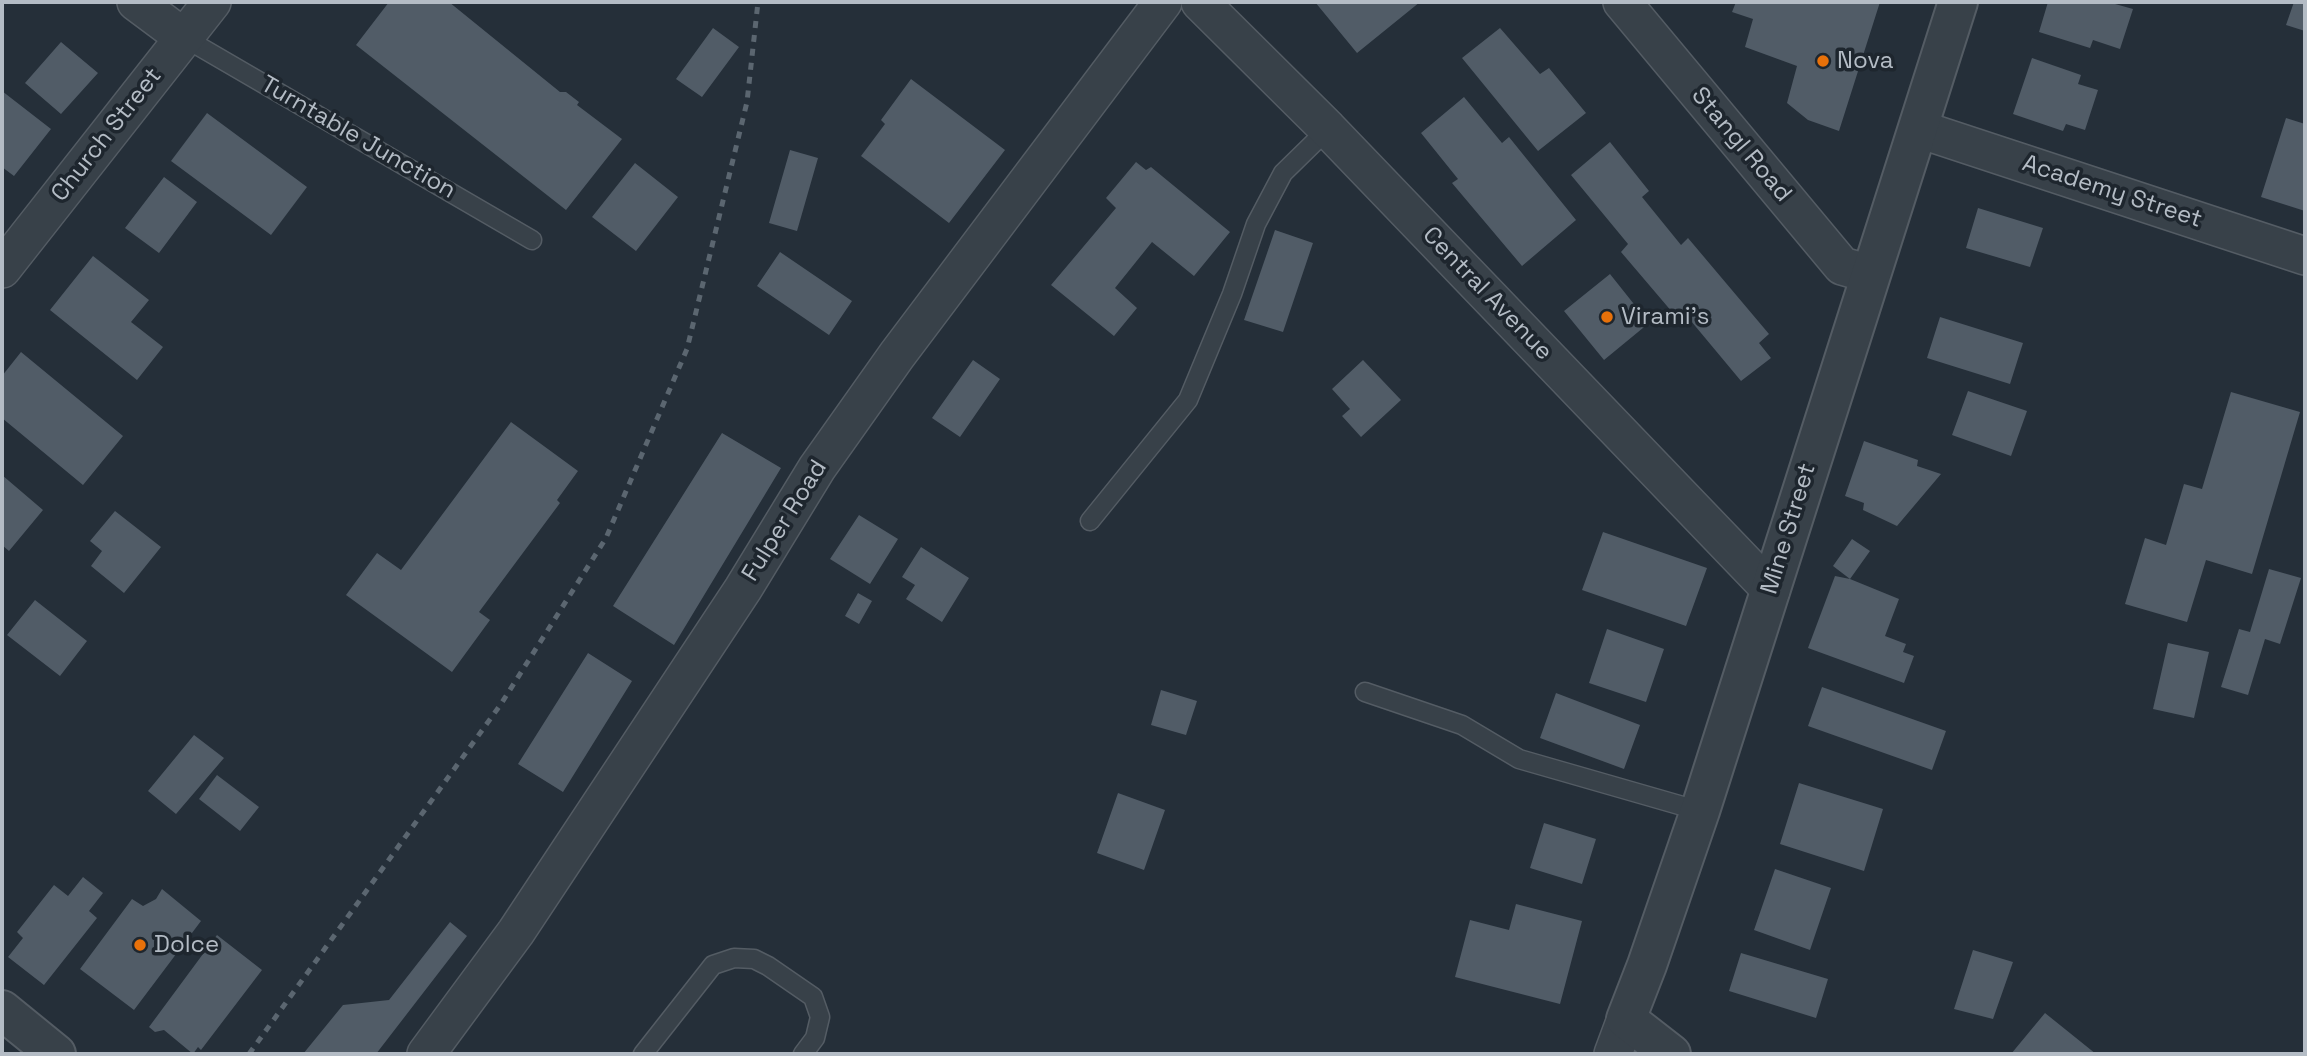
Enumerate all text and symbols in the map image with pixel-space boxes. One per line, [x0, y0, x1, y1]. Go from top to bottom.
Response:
place label: Nova [1837, 47, 1894, 75]
marker: Nova [1815, 53, 1831, 69]
street label: Church Street [46, 62, 168, 208]
street label: Turntable Junction [255, 70, 461, 206]
street label: Stangl Road [1685, 82, 1797, 208]
street label: Academy Street [2018, 149, 2206, 235]
street label: Central Avenue [1416, 221, 1558, 367]
place label: Virami's [1621, 303, 1709, 331]
marker: Virami's [1599, 309, 1615, 325]
street label: Fulper Road [736, 455, 834, 587]
street label: Mine Street [1755, 460, 1823, 598]
place label: Dolce [154, 931, 219, 959]
marker: Dolce [132, 937, 148, 953]

